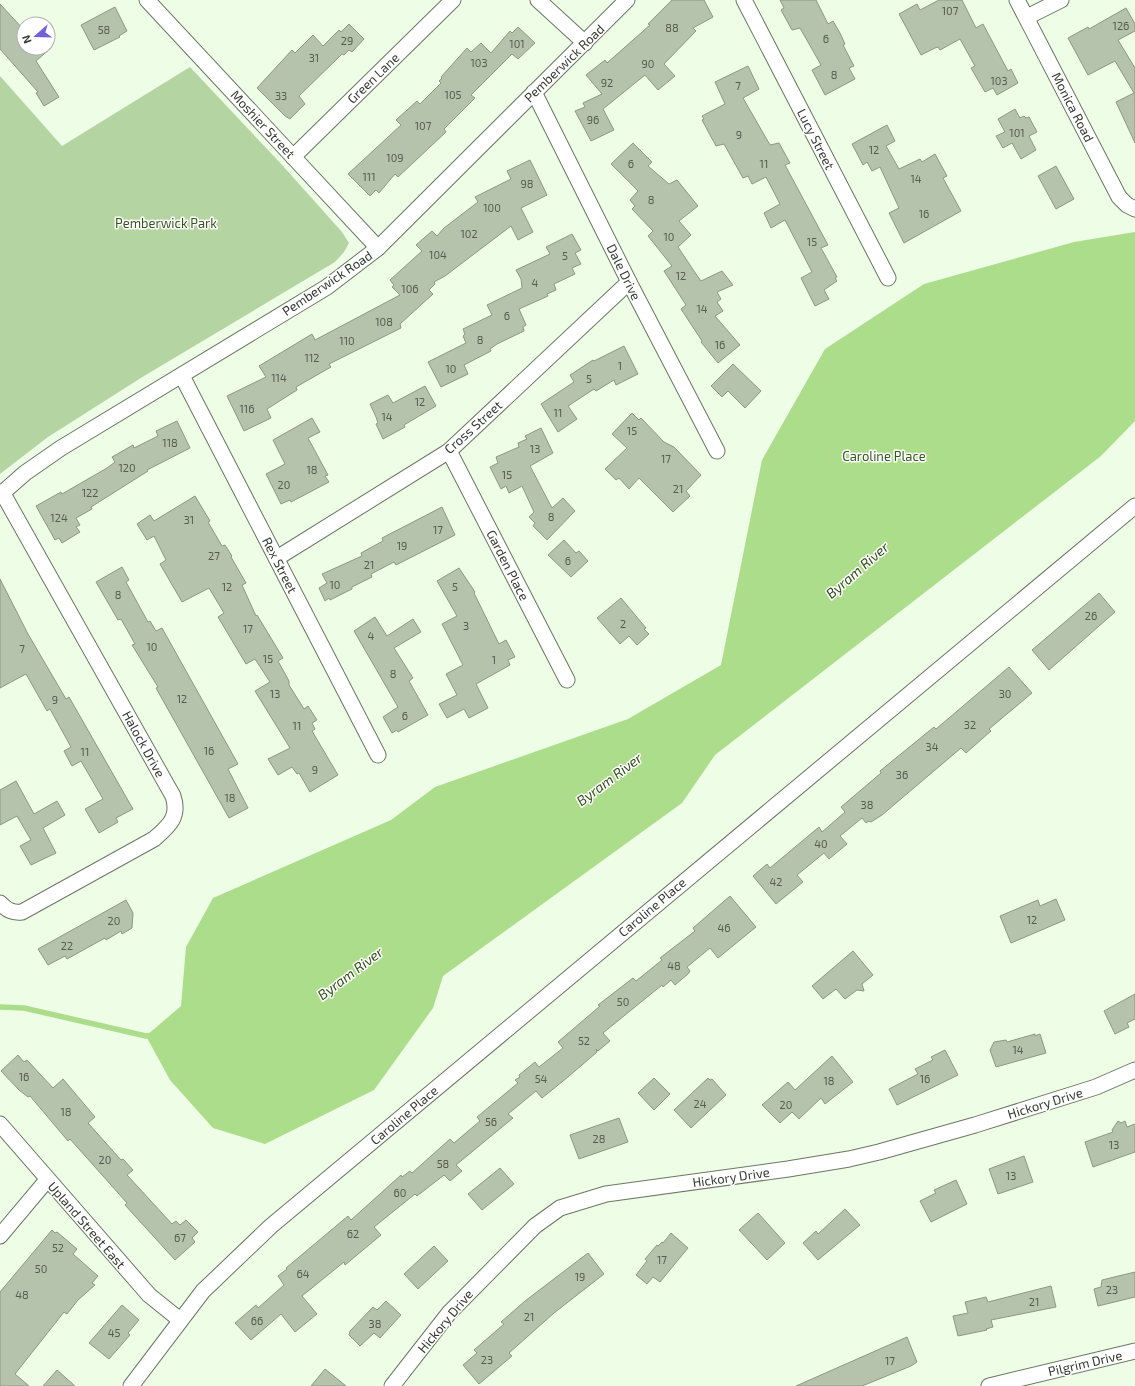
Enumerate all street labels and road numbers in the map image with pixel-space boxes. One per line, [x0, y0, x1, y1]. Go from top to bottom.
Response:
street label: Pemberwick Road [521, 21, 607, 105]
street label: Green Lane [344, 49, 402, 107]
street label: Monica Road [1049, 70, 1097, 144]
street label: Moshier Street [227, 87, 299, 161]
street label: Lucy Street [794, 106, 838, 172]
street label: Dale Drive [604, 241, 644, 303]
street label: Pemberwick Road [279, 247, 375, 319]
street label: Cross Street [441, 397, 505, 457]
street label: Garden Place [483, 527, 533, 603]
street label: Rex Street [259, 534, 301, 596]
street label: Halock Drive [119, 708, 169, 780]
street label: Caroline Place [615, 874, 689, 940]
street label: Caroline Place [367, 1082, 441, 1148]
street label: Hickory Drive [1006, 1084, 1084, 1122]
street label: Hickory Drive [691, 1164, 771, 1190]
street label: Upland Street East [45, 1178, 129, 1272]
street label: Hickory Drive [414, 1286, 476, 1356]
street label: Pilgrim Drive [1046, 1347, 1124, 1379]

